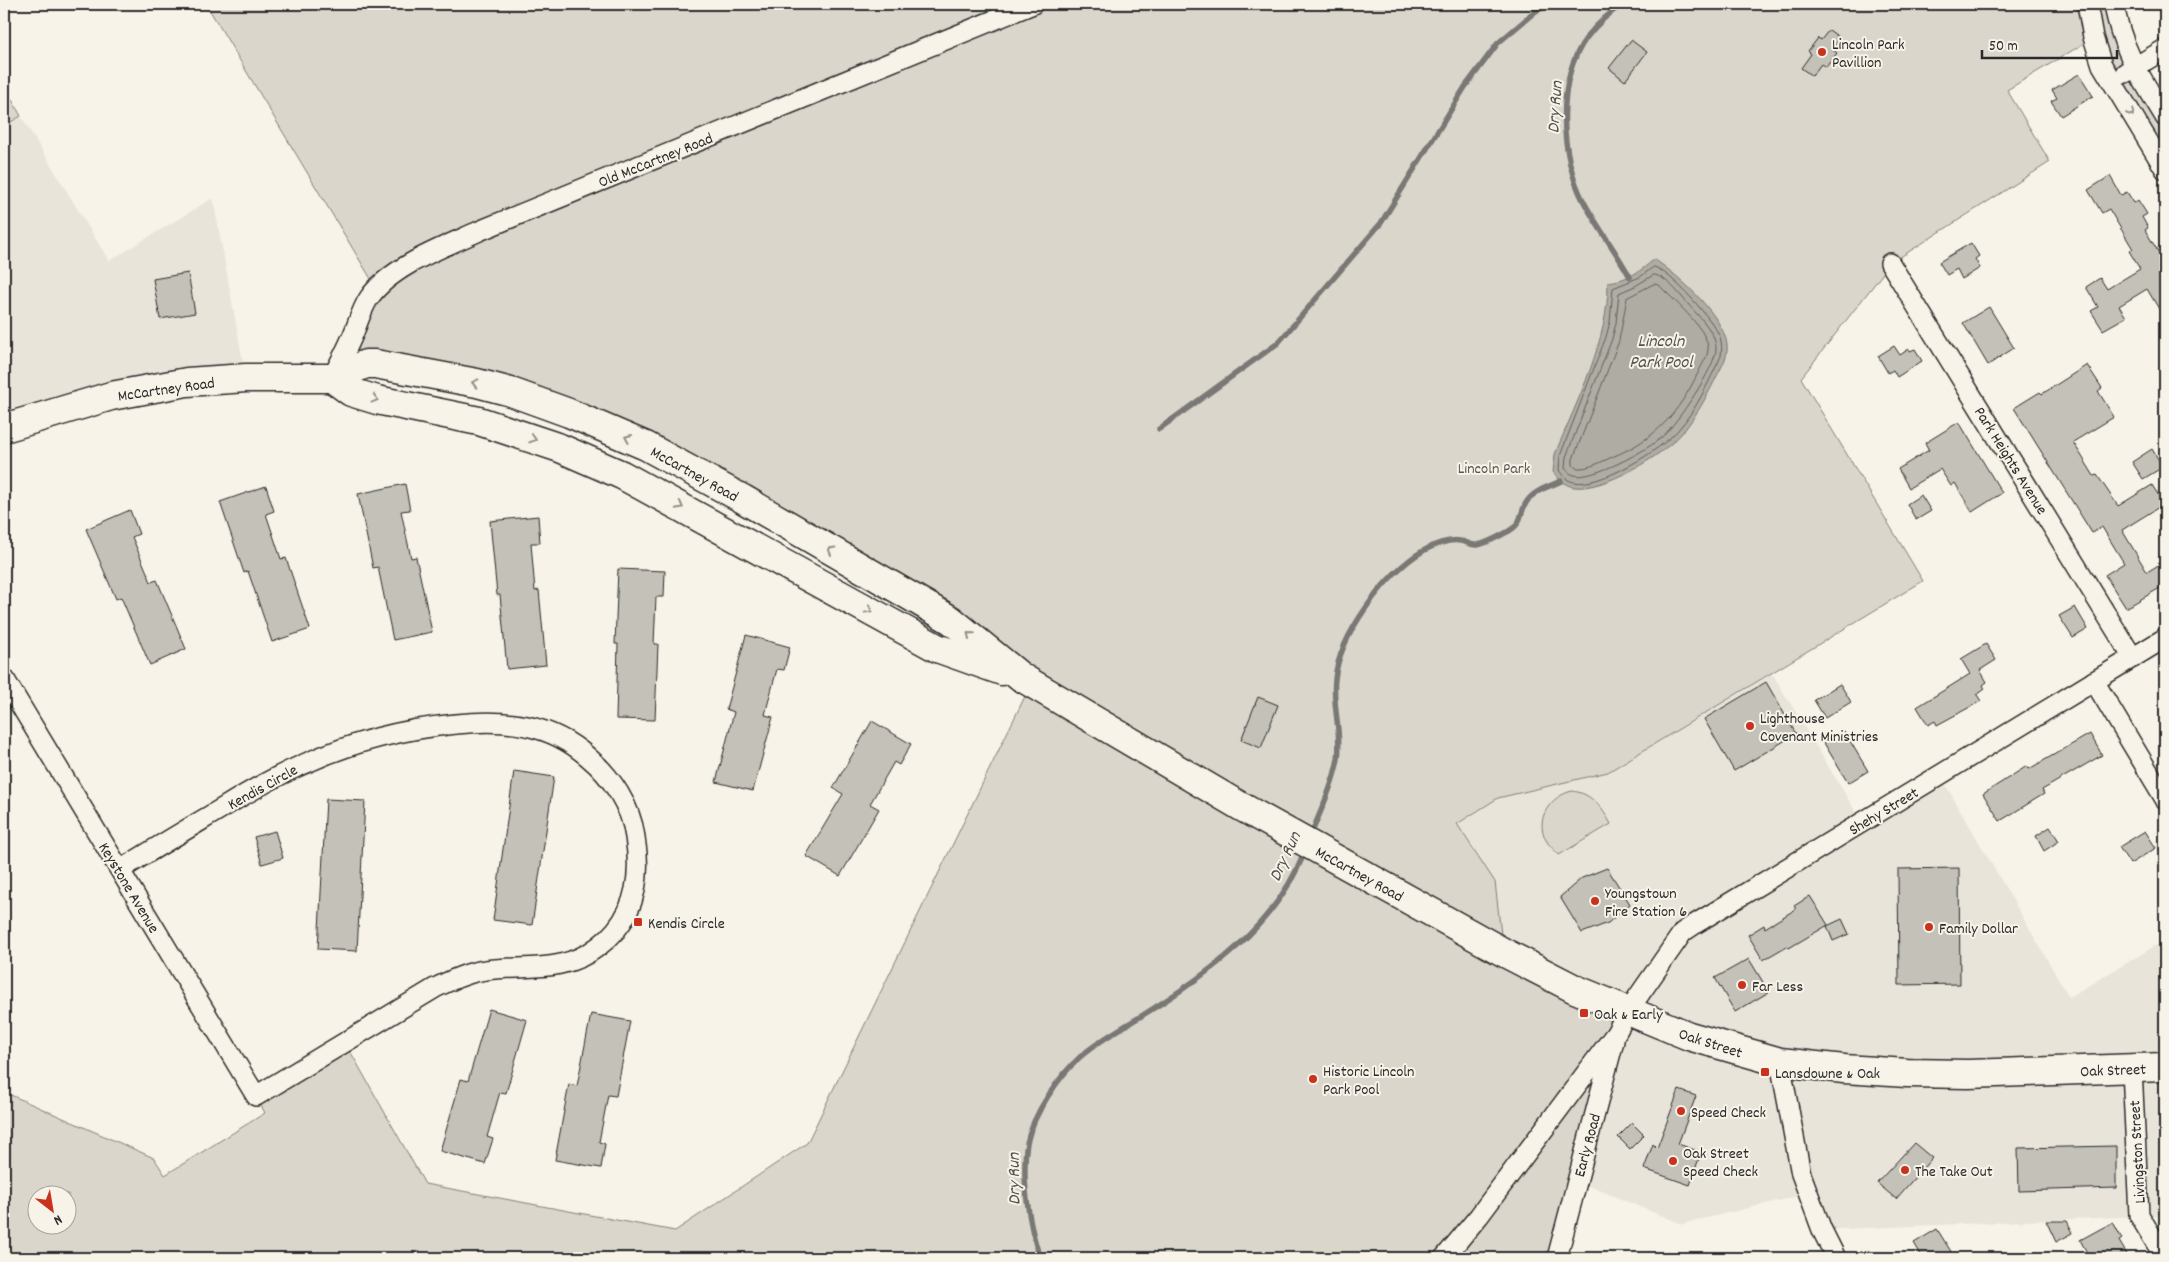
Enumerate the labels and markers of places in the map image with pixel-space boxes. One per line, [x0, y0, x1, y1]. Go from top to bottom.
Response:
place label: Lincoln Park Pavillion [1832, 34, 1905, 75]
marker: Lincoln Park Pavillion [1816, 46, 1828, 58]
place label: Lighthouse Covenant Ministries [1760, 708, 1879, 749]
marker: Lighthouse Covenant Ministries [1744, 720, 1756, 732]
place label: Youngstown Fire Station 6 [1605, 883, 1687, 924]
marker: Youngstown Fire Station 6 [1589, 895, 1601, 907]
place label: Kendis Circle [648, 913, 725, 936]
marker: Kendis Circle [632, 916, 644, 928]
place label: Family Dollar [1939, 918, 2018, 941]
marker: Family Dollar [1923, 921, 1935, 933]
place label: Far Less [1752, 976, 1804, 999]
marker: Far Less [1736, 979, 1748, 991]
place label: Oak & Early [1594, 1004, 1663, 1027]
marker: Oak & Early [1578, 1007, 1590, 1019]
place label: Historic Lincoln Park Pool [1323, 1061, 1414, 1102]
place label: Lansdowne & Oak [1775, 1063, 1880, 1086]
marker: Lansdowne & Oak [1759, 1066, 1771, 1078]
marker: Historic Lincoln Park Pool [1307, 1073, 1319, 1085]
place label: Speed Check [1691, 1102, 1766, 1125]
marker: Speed Check [1675, 1105, 1687, 1117]
place label: Oak Street Speed Check [1683, 1143, 1758, 1184]
marker: Oak Street Speed Check [1667, 1155, 1679, 1167]
place label: The Take Out [1915, 1161, 1993, 1184]
marker: The Take Out [1899, 1164, 1911, 1176]

